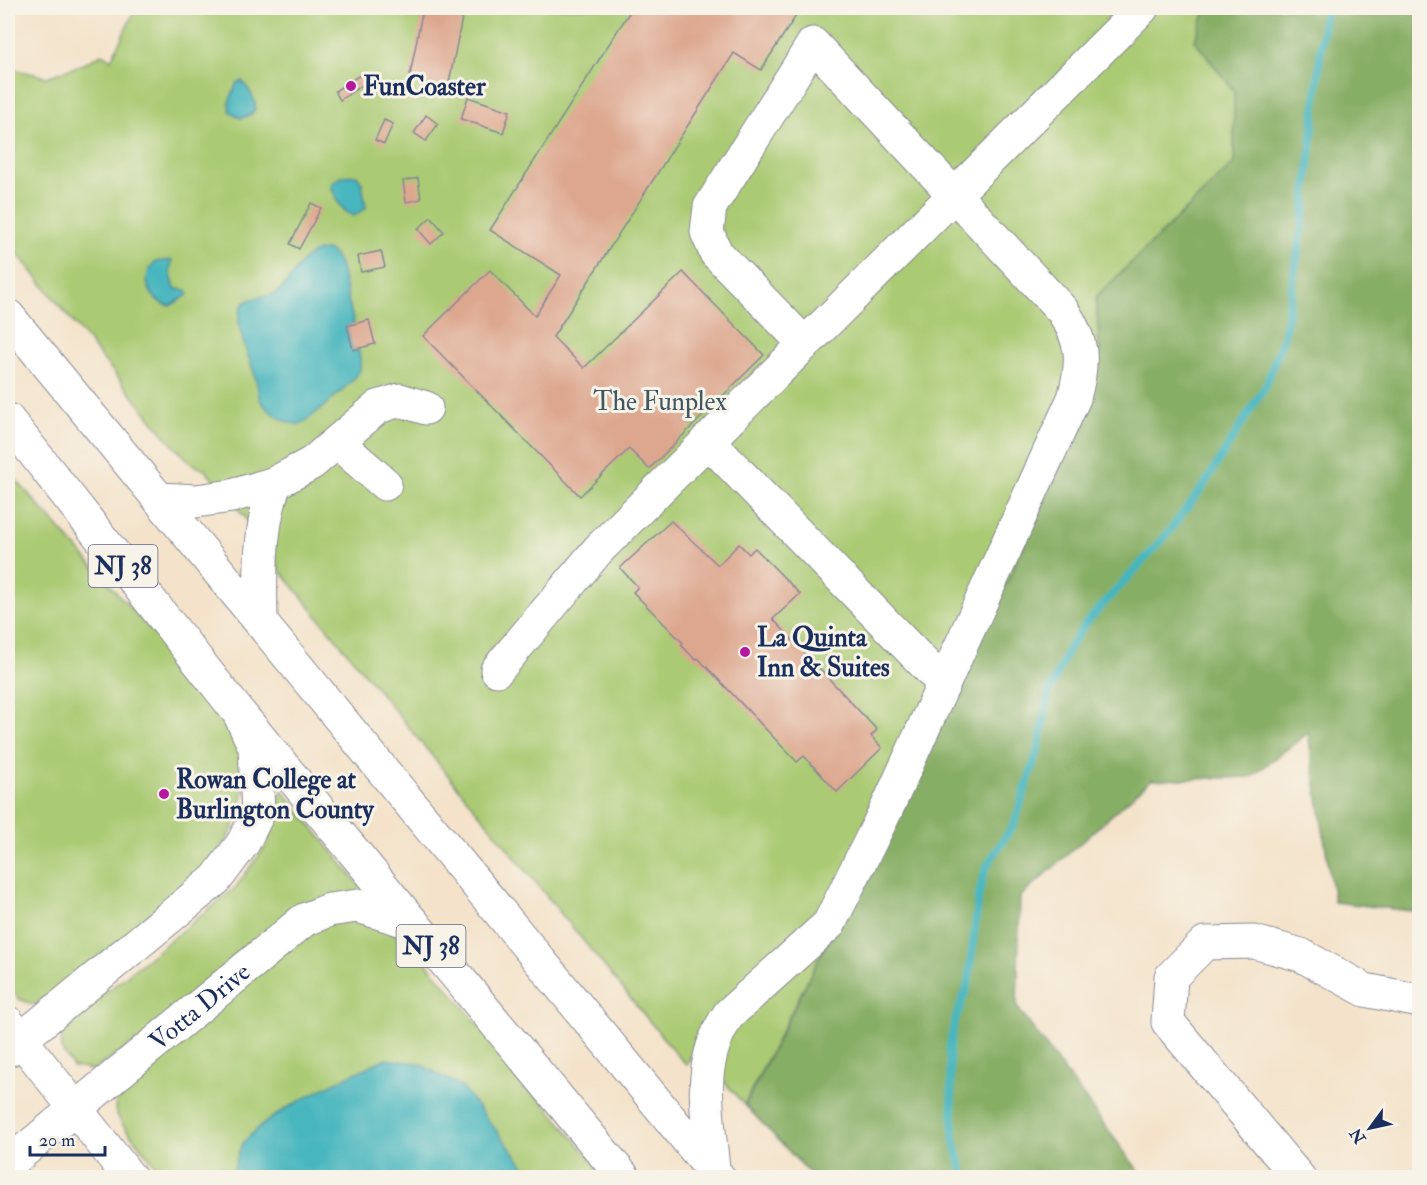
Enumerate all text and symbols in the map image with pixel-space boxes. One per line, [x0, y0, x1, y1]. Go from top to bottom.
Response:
place label: FunCoaster [363, 71, 486, 103]
marker: FunCoaster [344, 79, 358, 93]
park label: The Funplex [593, 386, 727, 419]
road number: NJ 38 [88, 545, 158, 587]
place label: La Quinta Inn & Suites [757, 622, 890, 684]
marker: La Quinta Inn & Suites [738, 645, 752, 659]
place label: Rowan College at Burlington County [176, 764, 375, 827]
marker: Rowan College at Burlington County [157, 787, 171, 801]
road number: NJ 38 [396, 925, 466, 967]
street label: Votta Drive [143, 956, 257, 1058]
north arrow [1340, 1098, 1400, 1158]
scale bar [30, 1119, 105, 1157]
text: N [1346, 1124, 1371, 1148]
text: 20 m [39, 1129, 75, 1152]

